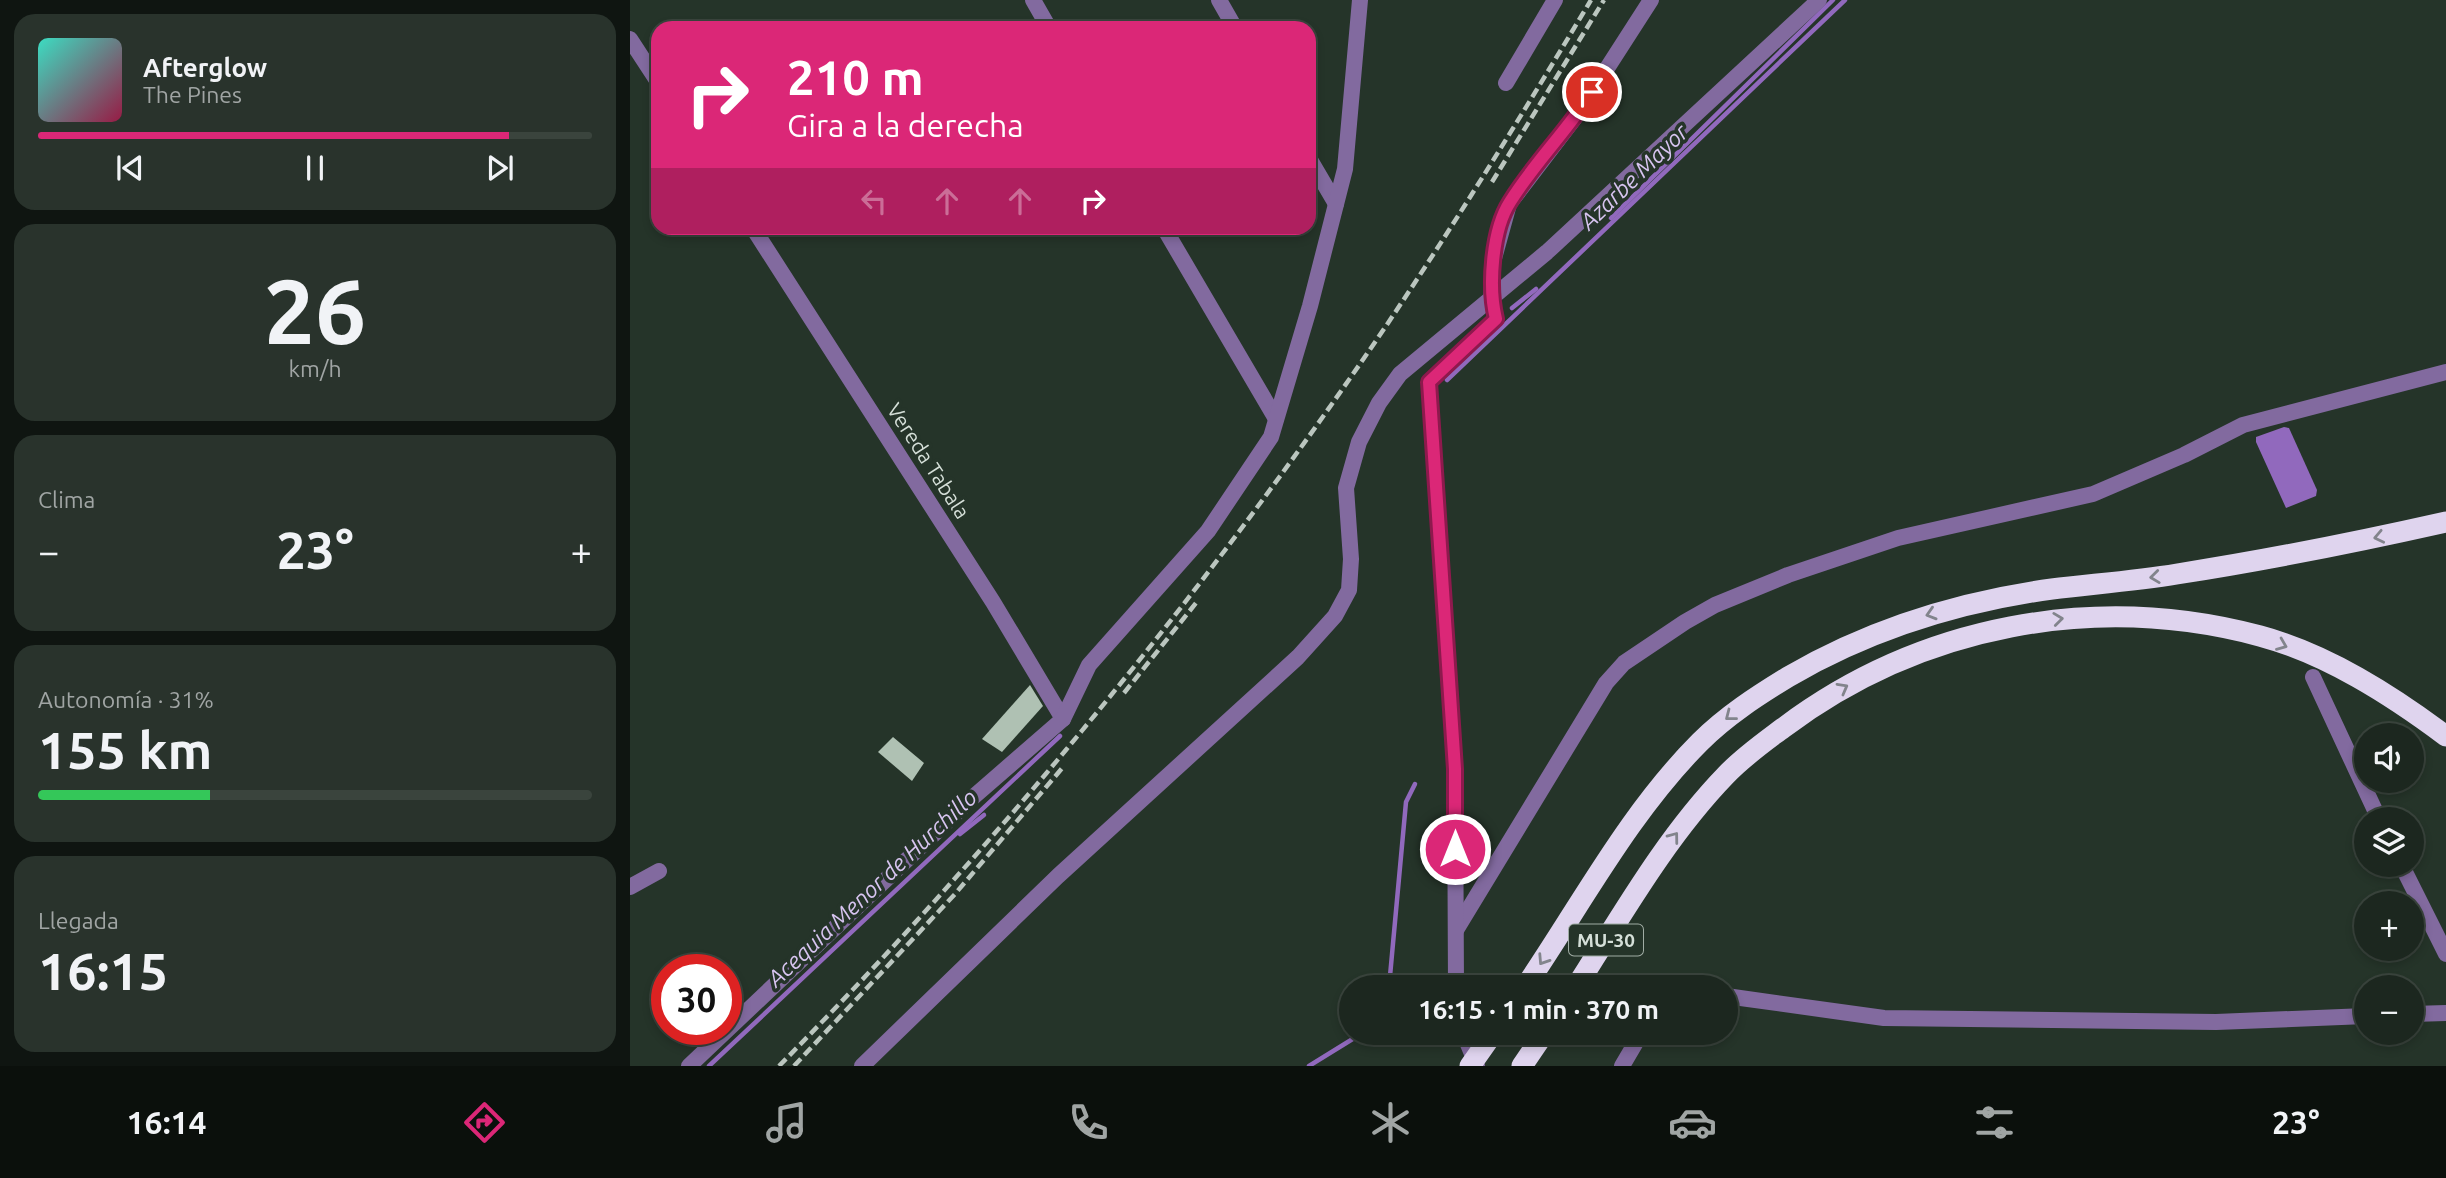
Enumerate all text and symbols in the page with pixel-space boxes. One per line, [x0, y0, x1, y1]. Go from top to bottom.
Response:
icon: right [672, 49, 763, 140]
text: 210 m [787, 49, 924, 104]
text: Afterglow [143, 53, 267, 82]
pin [1562, 62, 1622, 122]
icon: arrive [1573, 73, 1611, 111]
text: The Pines [143, 82, 242, 107]
text: Gira a la derecha [787, 107, 1024, 143]
water label: Azarbe Mayor [1574, 118, 1693, 235]
icon: previous [111, 149, 149, 187]
icon: pause [296, 149, 334, 187]
icon: next [481, 149, 519, 187]
icon: left [855, 182, 893, 220]
icon: ahead [928, 182, 966, 220]
icon: ahead [1001, 182, 1039, 220]
icon: right [1074, 182, 1112, 220]
text: 26 [264, 259, 366, 361]
text: km/h [288, 356, 342, 381]
street label: Vereda Tabala [883, 398, 975, 523]
text: Clima [38, 487, 95, 512]
text: 23° [276, 521, 354, 579]
one-way arrow [2373, 528, 2385, 543]
text: − [38, 530, 59, 572]
text: + [571, 530, 592, 572]
one-way arrow [2150, 569, 2161, 584]
one-way arrow [1926, 605, 1938, 620]
one-way arrow [2053, 612, 2064, 627]
one-way arrow [2276, 636, 2288, 650]
one-way arrow [1836, 683, 1849, 696]
text: Autonomía · 31% [38, 687, 214, 712]
one-way arrow [1725, 708, 1737, 721]
text: 155 km [38, 721, 212, 779]
map controls [2354, 723, 2424, 1045]
button: sound [2354, 723, 2424, 793]
water label: Acequia Menor de Hurchillo [761, 784, 981, 992]
button: layers [2354, 807, 2424, 877]
position arrow [1418, 812, 1492, 886]
one-way arrow [1666, 833, 1679, 845]
button: + [2354, 891, 2424, 961]
text: Llegada [38, 908, 119, 933]
road number: MU-30 [1569, 924, 1643, 956]
text: 16:15 [38, 942, 168, 1000]
one-way arrow [1538, 952, 1551, 965]
speed limit sign: 30 [651, 954, 742, 1045]
button: − [2354, 975, 2424, 1045]
text: 16:15 · 1 min · 370 m [1418, 995, 1659, 1024]
icon: directions [460, 1098, 509, 1147]
icon: music [762, 1098, 811, 1147]
icon: phone [1064, 1098, 1113, 1147]
icon: climate [1366, 1098, 1415, 1147]
icon: car [1668, 1098, 1717, 1147]
icon: filters [1970, 1098, 2019, 1147]
text: 16:14 [127, 1104, 207, 1140]
text: 23° [2272, 1104, 2319, 1140]

